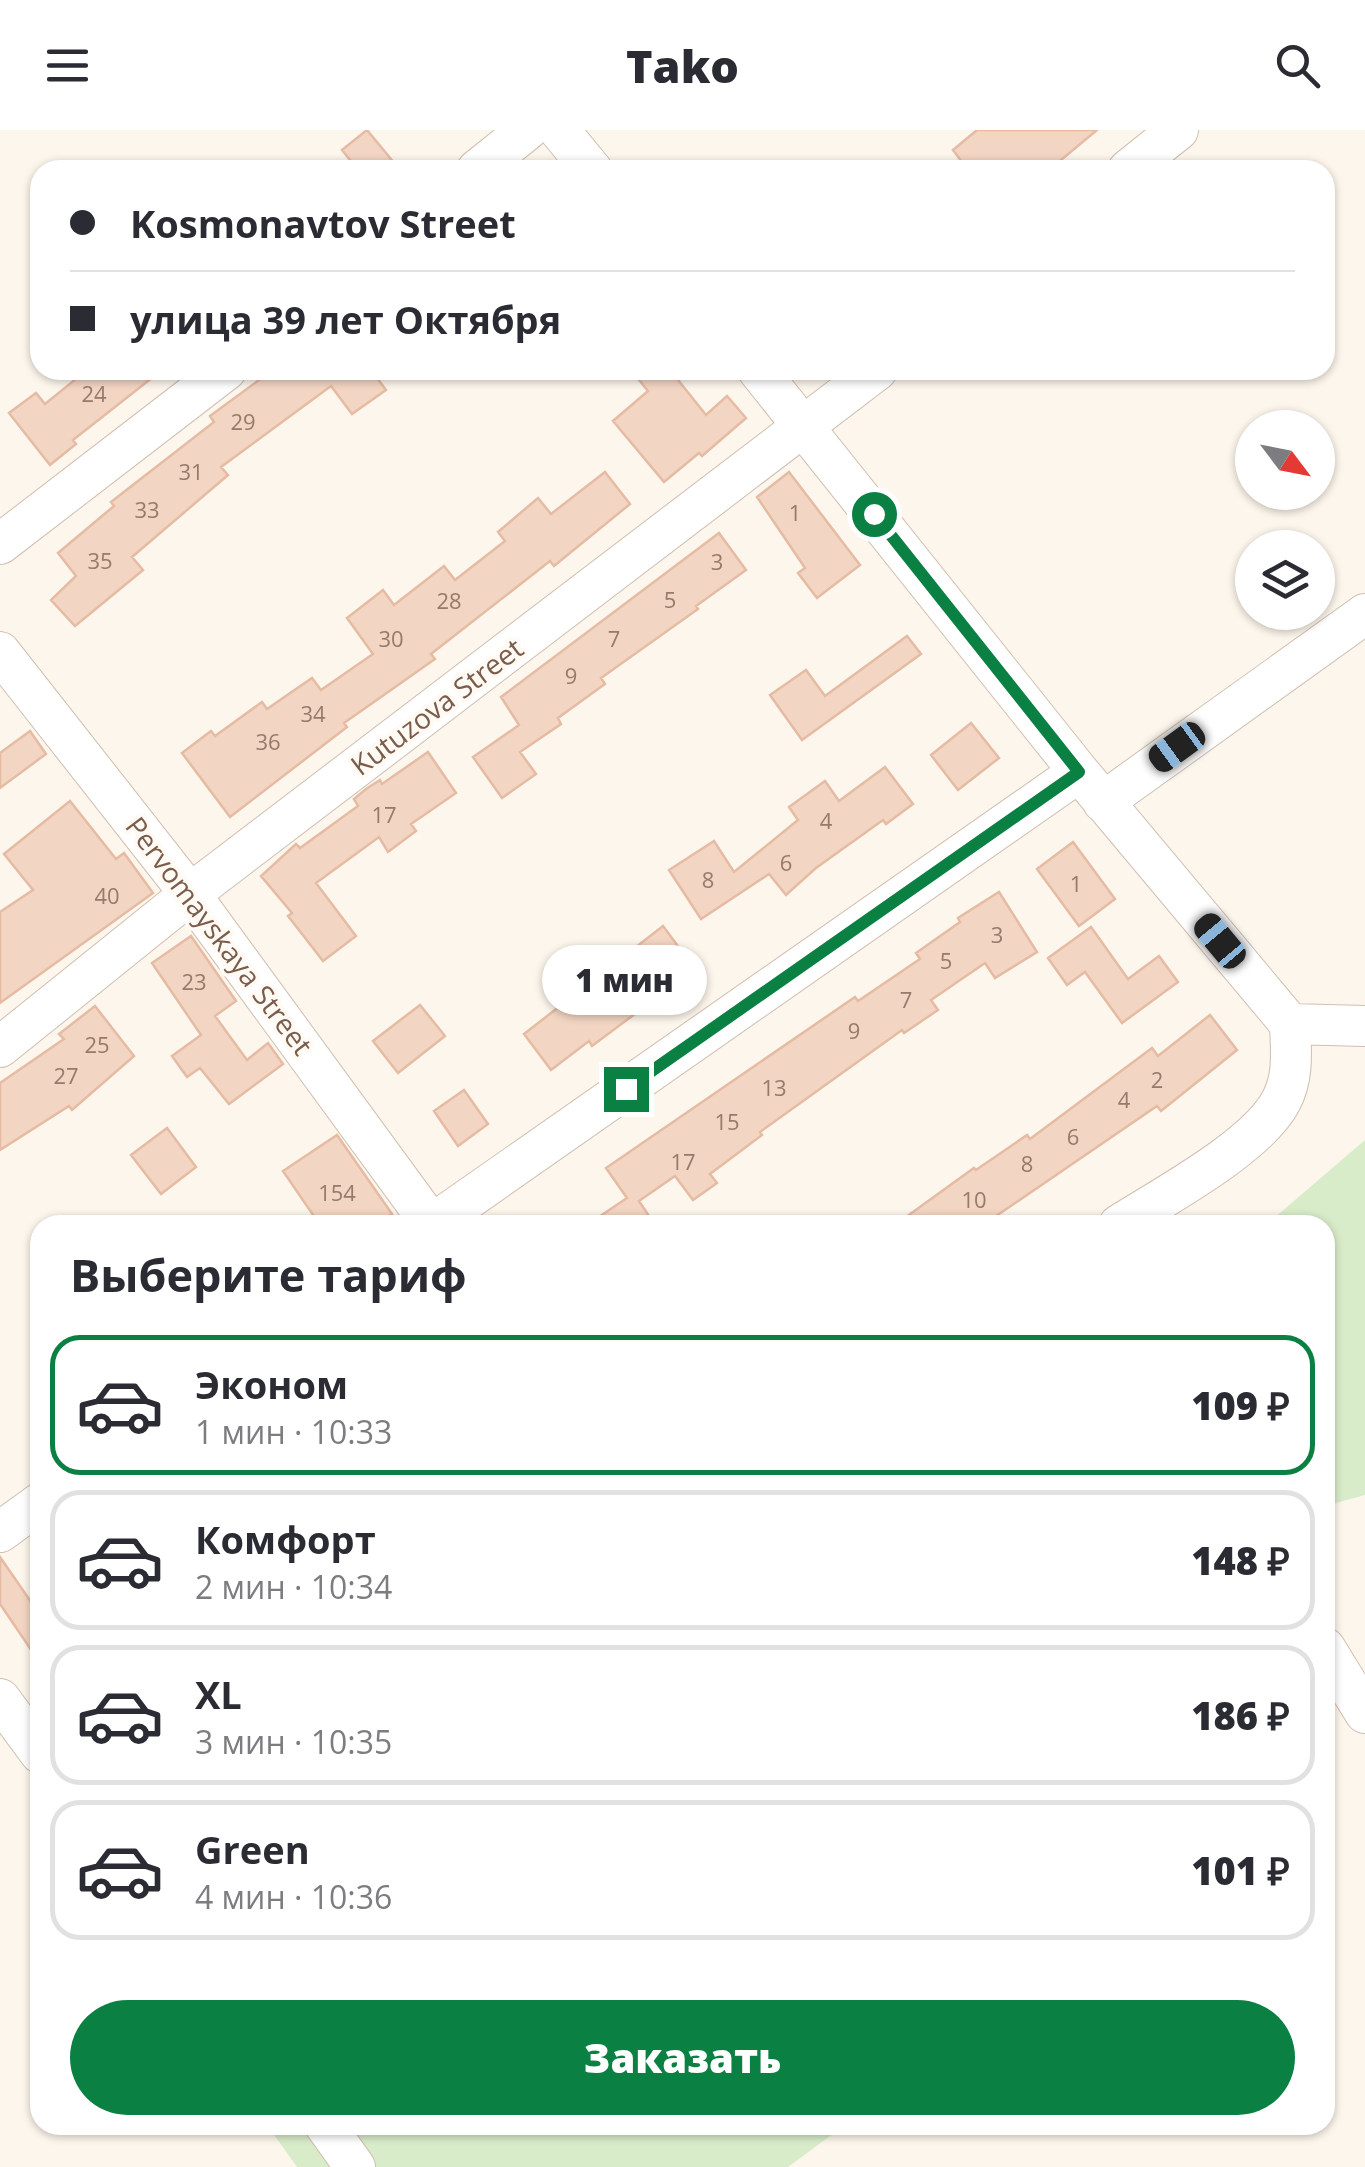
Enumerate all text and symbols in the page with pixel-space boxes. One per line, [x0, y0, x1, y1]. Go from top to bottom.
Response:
text: Tako [626, 35, 739, 96]
icon: menu [40, 38, 95, 93]
icon: search [1270, 38, 1325, 93]
text: Kosmonavtov Street [130, 197, 516, 249]
text: улица 39 лет Октября [130, 293, 561, 345]
house number: 24 [81, 378, 107, 408]
house number: 29 [230, 406, 256, 436]
north arrow [1235, 410, 1335, 510]
map controls [1235, 410, 1335, 630]
house number: 31 [178, 456, 204, 486]
route start [852, 492, 897, 537]
house number: 33 [134, 494, 160, 524]
house number: 1 [789, 497, 801, 527]
button: layers [1235, 530, 1335, 630]
house number: 35 [87, 545, 113, 575]
house number: 3 [711, 546, 723, 576]
house number: 5 [664, 584, 676, 614]
house number: 28 [436, 585, 462, 615]
house number: 30 [378, 623, 404, 653]
house number: 7 [608, 623, 620, 653]
street label: Kutuzova Street [343, 629, 530, 784]
house number: 9 [565, 660, 577, 690]
house number: 34 [300, 698, 326, 728]
car [1144, 717, 1210, 777]
house number: 36 [255, 726, 281, 756]
house number: 17 [371, 799, 397, 829]
house number: 4 [820, 805, 833, 835]
street label: Pervomayskaya Street [118, 809, 322, 1062]
house number: 6 [780, 847, 792, 877]
house number: 8 [702, 864, 714, 894]
house number: 1 [1070, 868, 1082, 898]
house number: 40 [94, 880, 120, 910]
car [1189, 908, 1251, 974]
house number: 3 [991, 919, 1003, 949]
callout: 1 мин [544, 944, 708, 1014]
house number: 5 [940, 945, 952, 975]
text: 1 мин [575, 958, 674, 1001]
house number: 23 [181, 966, 207, 996]
house number: 7 [900, 984, 912, 1014]
house number: 9 [848, 1015, 860, 1045]
house number: 25 [84, 1029, 110, 1059]
house number: 27 [53, 1060, 79, 1090]
house number: 2 [1151, 1064, 1163, 1094]
route end [604, 1067, 649, 1112]
house number: 13 [761, 1072, 787, 1102]
house number: 4 [1118, 1084, 1131, 1114]
house number: 15 [714, 1106, 740, 1136]
house number: 6 [1067, 1121, 1079, 1151]
house number: 17 [670, 1146, 696, 1176]
house number: 8 [1021, 1148, 1033, 1178]
house number: 154 [318, 1177, 356, 1207]
house number: 10 [961, 1184, 987, 1214]
text: Выберите тариф [70, 1244, 467, 1305]
text: Эконом [195, 1358, 348, 1410]
icon: car [75, 1360, 165, 1450]
text: 109 ₽ [1191, 1379, 1290, 1431]
text: 1 мин · 10:33 [195, 1410, 392, 1453]
text: Комфорт [195, 1513, 376, 1565]
icon: car [75, 1515, 165, 1605]
text: 148 ₽ [1191, 1534, 1290, 1586]
text: 2 мин · 10:34 [195, 1565, 392, 1608]
text: XL [195, 1668, 242, 1720]
icon: car [75, 1670, 165, 1760]
text: 186 ₽ [1191, 1689, 1290, 1741]
text: 3 мин · 10:35 [195, 1720, 392, 1763]
text: Green [195, 1823, 310, 1875]
icon: car [75, 1825, 165, 1915]
text: 101 ₽ [1191, 1844, 1290, 1896]
text: 4 мин · 10:36 [195, 1875, 392, 1918]
button: Заказать [70, 2000, 1295, 2115]

